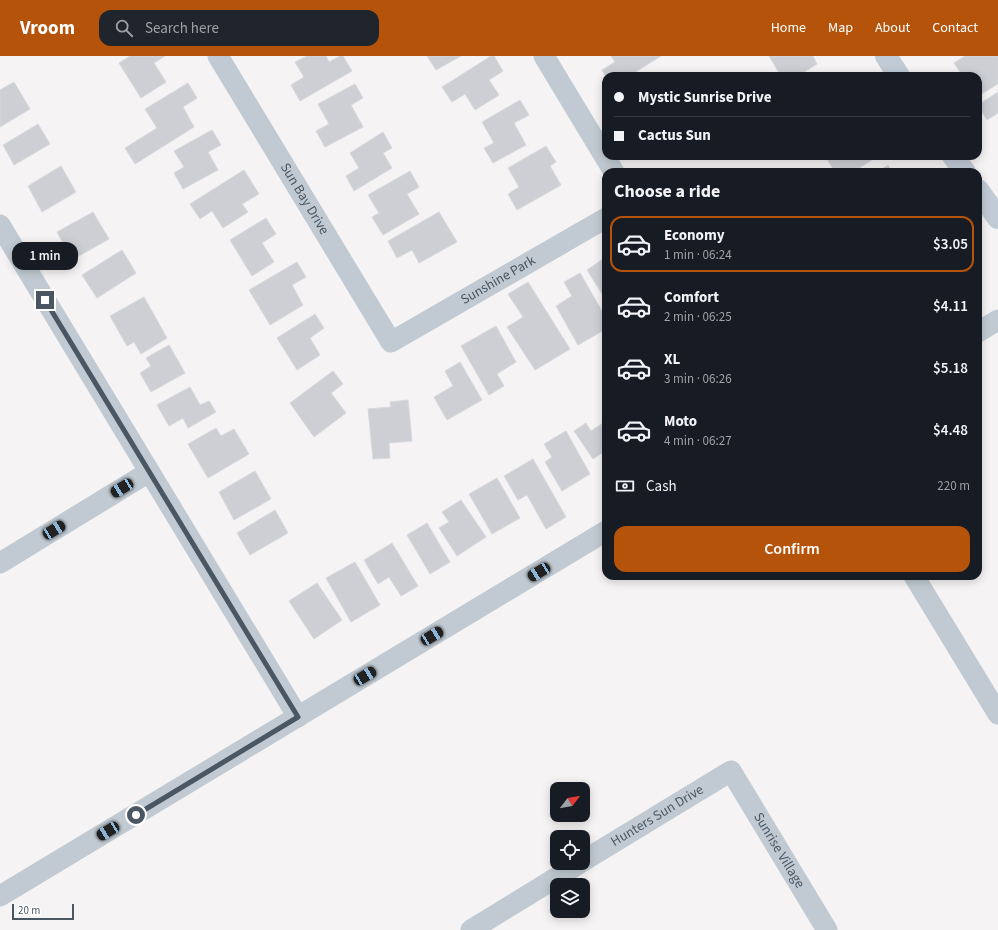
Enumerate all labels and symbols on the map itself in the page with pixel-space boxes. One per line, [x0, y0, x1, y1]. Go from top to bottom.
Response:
street label: Sun Bay Drive [275, 159, 334, 239]
callout: 1 min [12, 242, 78, 270]
street label: Sunshine Park [457, 251, 539, 310]
route end [36, 291, 54, 309]
car [109, 477, 135, 499]
car [41, 519, 67, 541]
car [526, 561, 552, 583]
car [419, 625, 445, 647]
car [352, 665, 378, 687]
street label: Hunters Sun Drive [607, 780, 708, 852]
north arrow [550, 782, 590, 822]
route start [127, 806, 145, 824]
street label: Sunrise Village [748, 809, 810, 892]
car [95, 820, 121, 842]
scale bar [12, 902, 74, 921]

